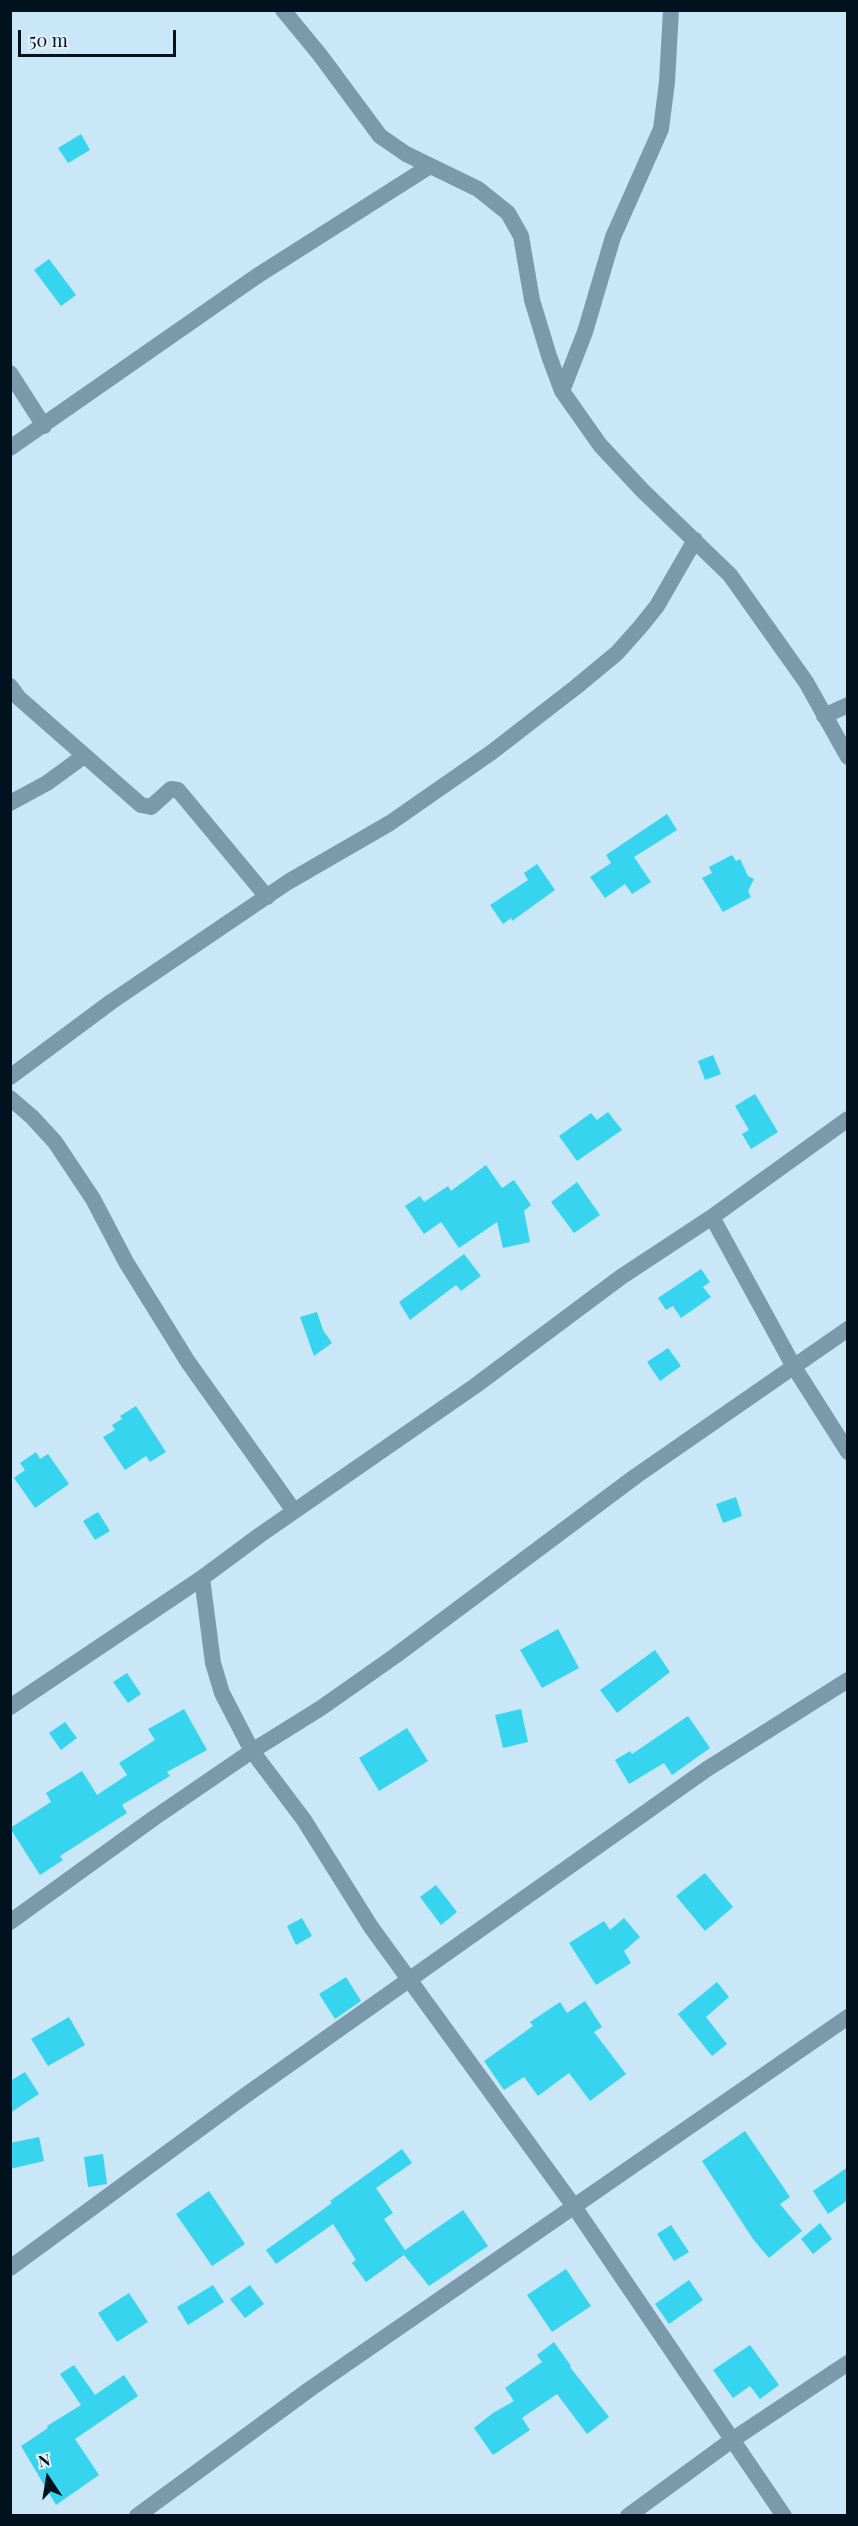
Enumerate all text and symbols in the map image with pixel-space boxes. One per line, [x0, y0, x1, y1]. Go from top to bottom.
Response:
scale bar [21, 18, 178, 56]
text: 50 m [29, 28, 68, 52]
north arrow [18, 2448, 78, 2508]
text: N [36, 2448, 52, 2471]

